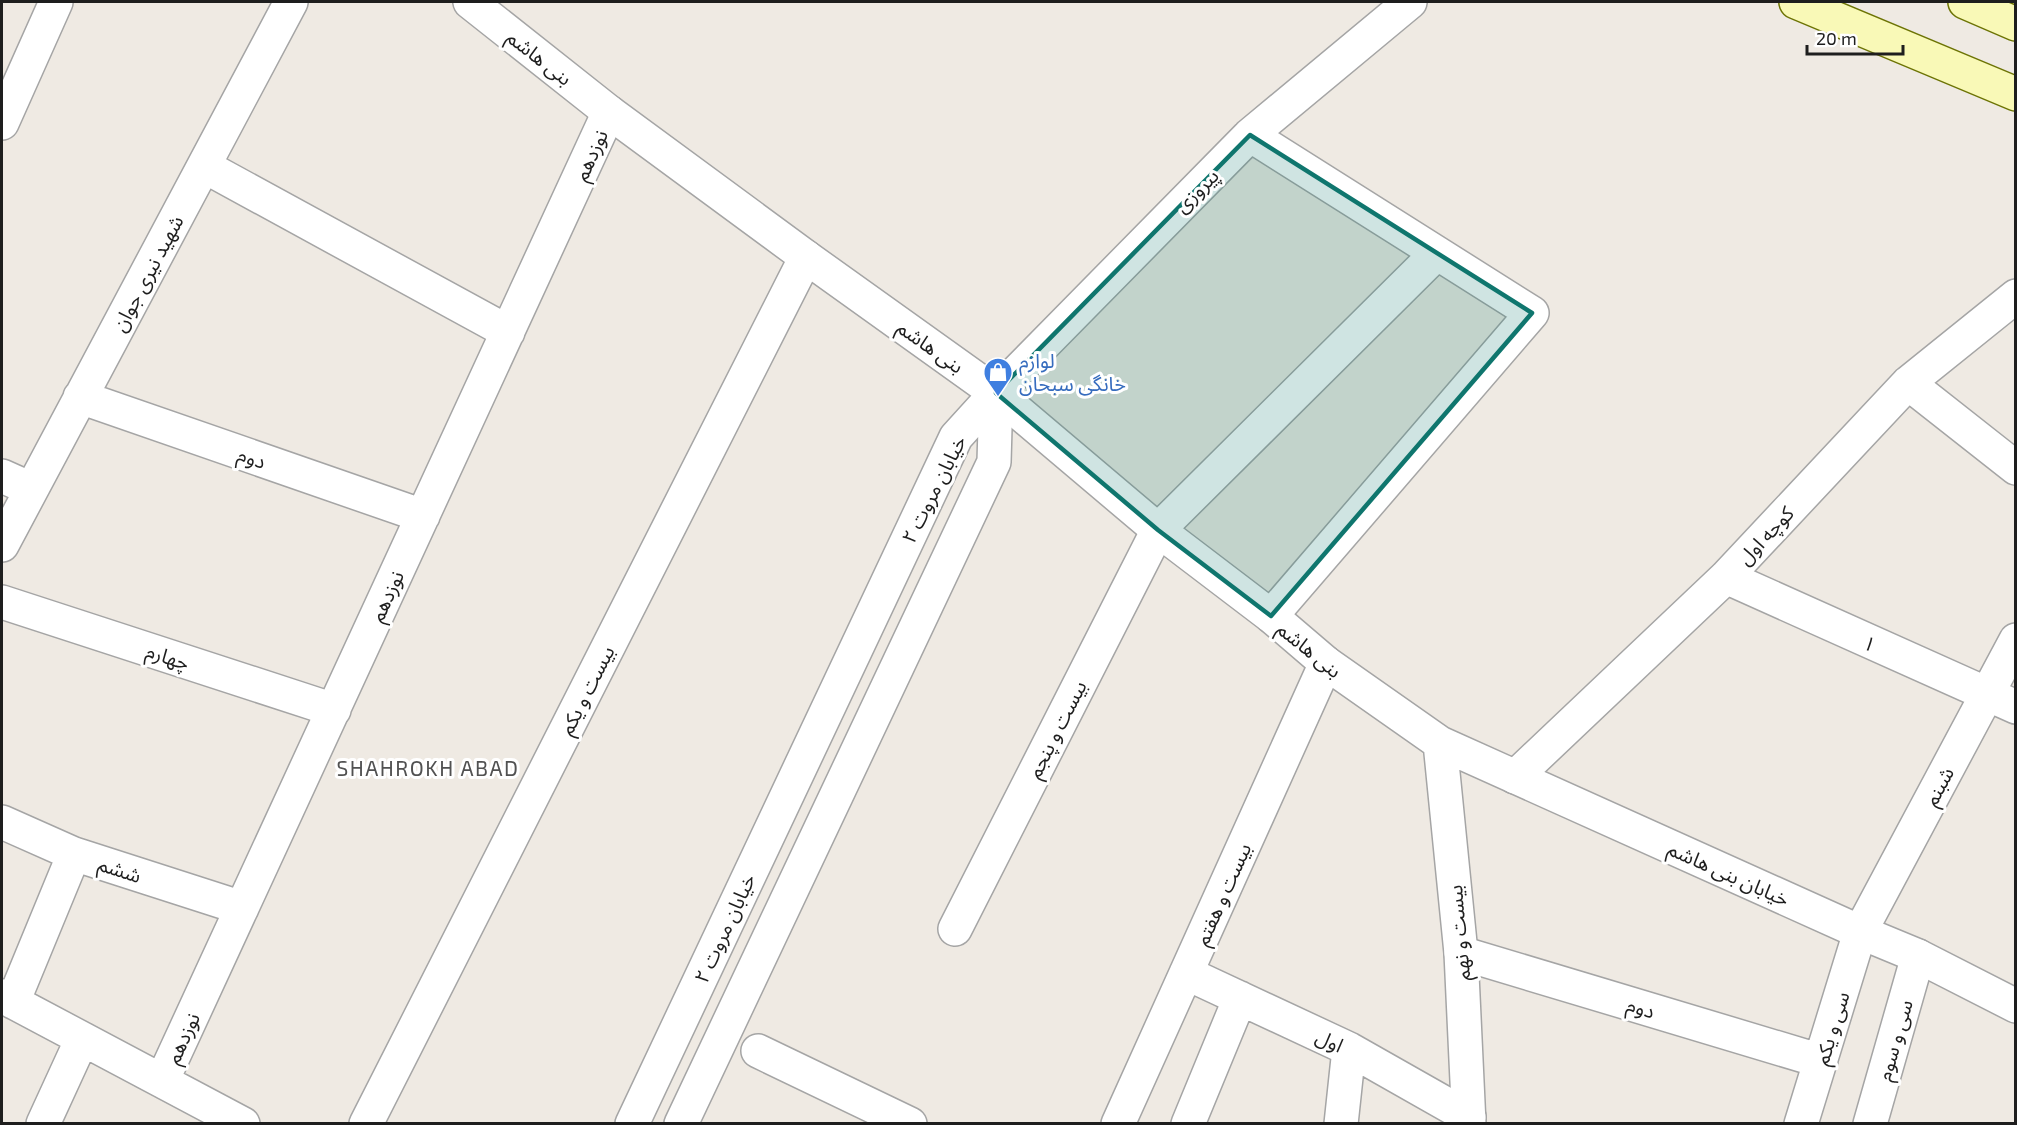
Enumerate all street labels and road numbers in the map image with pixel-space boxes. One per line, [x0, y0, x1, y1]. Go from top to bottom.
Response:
street label: بنی هاشم [500, 24, 577, 93]
street label: نوزدهم [568, 126, 616, 186]
street label: پیروزی [1169, 163, 1225, 219]
street label: شهید نیری جوان [106, 211, 189, 336]
street label: بنی هاشم [891, 314, 969, 381]
street label: خیابان مروت ۲ [896, 431, 971, 547]
street label: دوم [233, 441, 269, 477]
street label: کوچه اول [1732, 500, 1800, 571]
street label: نوزدهم [364, 567, 412, 627]
street label: بنی هاشم [1271, 616, 1347, 685]
street label: ۱ [1860, 630, 1880, 656]
street label: چهارم [142, 638, 193, 678]
street label: بیست و یکم [553, 641, 622, 740]
street label: بیست و پنجم [1021, 676, 1094, 784]
street label: شبنم [1918, 762, 1962, 811]
street label: خیابان بنی هاشم [1663, 836, 1793, 914]
street label: بیست و هفتم [1189, 839, 1259, 951]
street label: ششم [94, 851, 145, 891]
street label: خیابان مروت ۲ [688, 870, 761, 987]
street label: بیست و نهم [1442, 884, 1478, 982]
street label: سی و یکم [1808, 988, 1857, 1069]
street label: دوم [1623, 991, 1658, 1026]
street label: سی و سوم [1871, 997, 1921, 1084]
street label: نوزدهم [160, 1009, 208, 1069]
street label: اول [1312, 1023, 1348, 1058]

